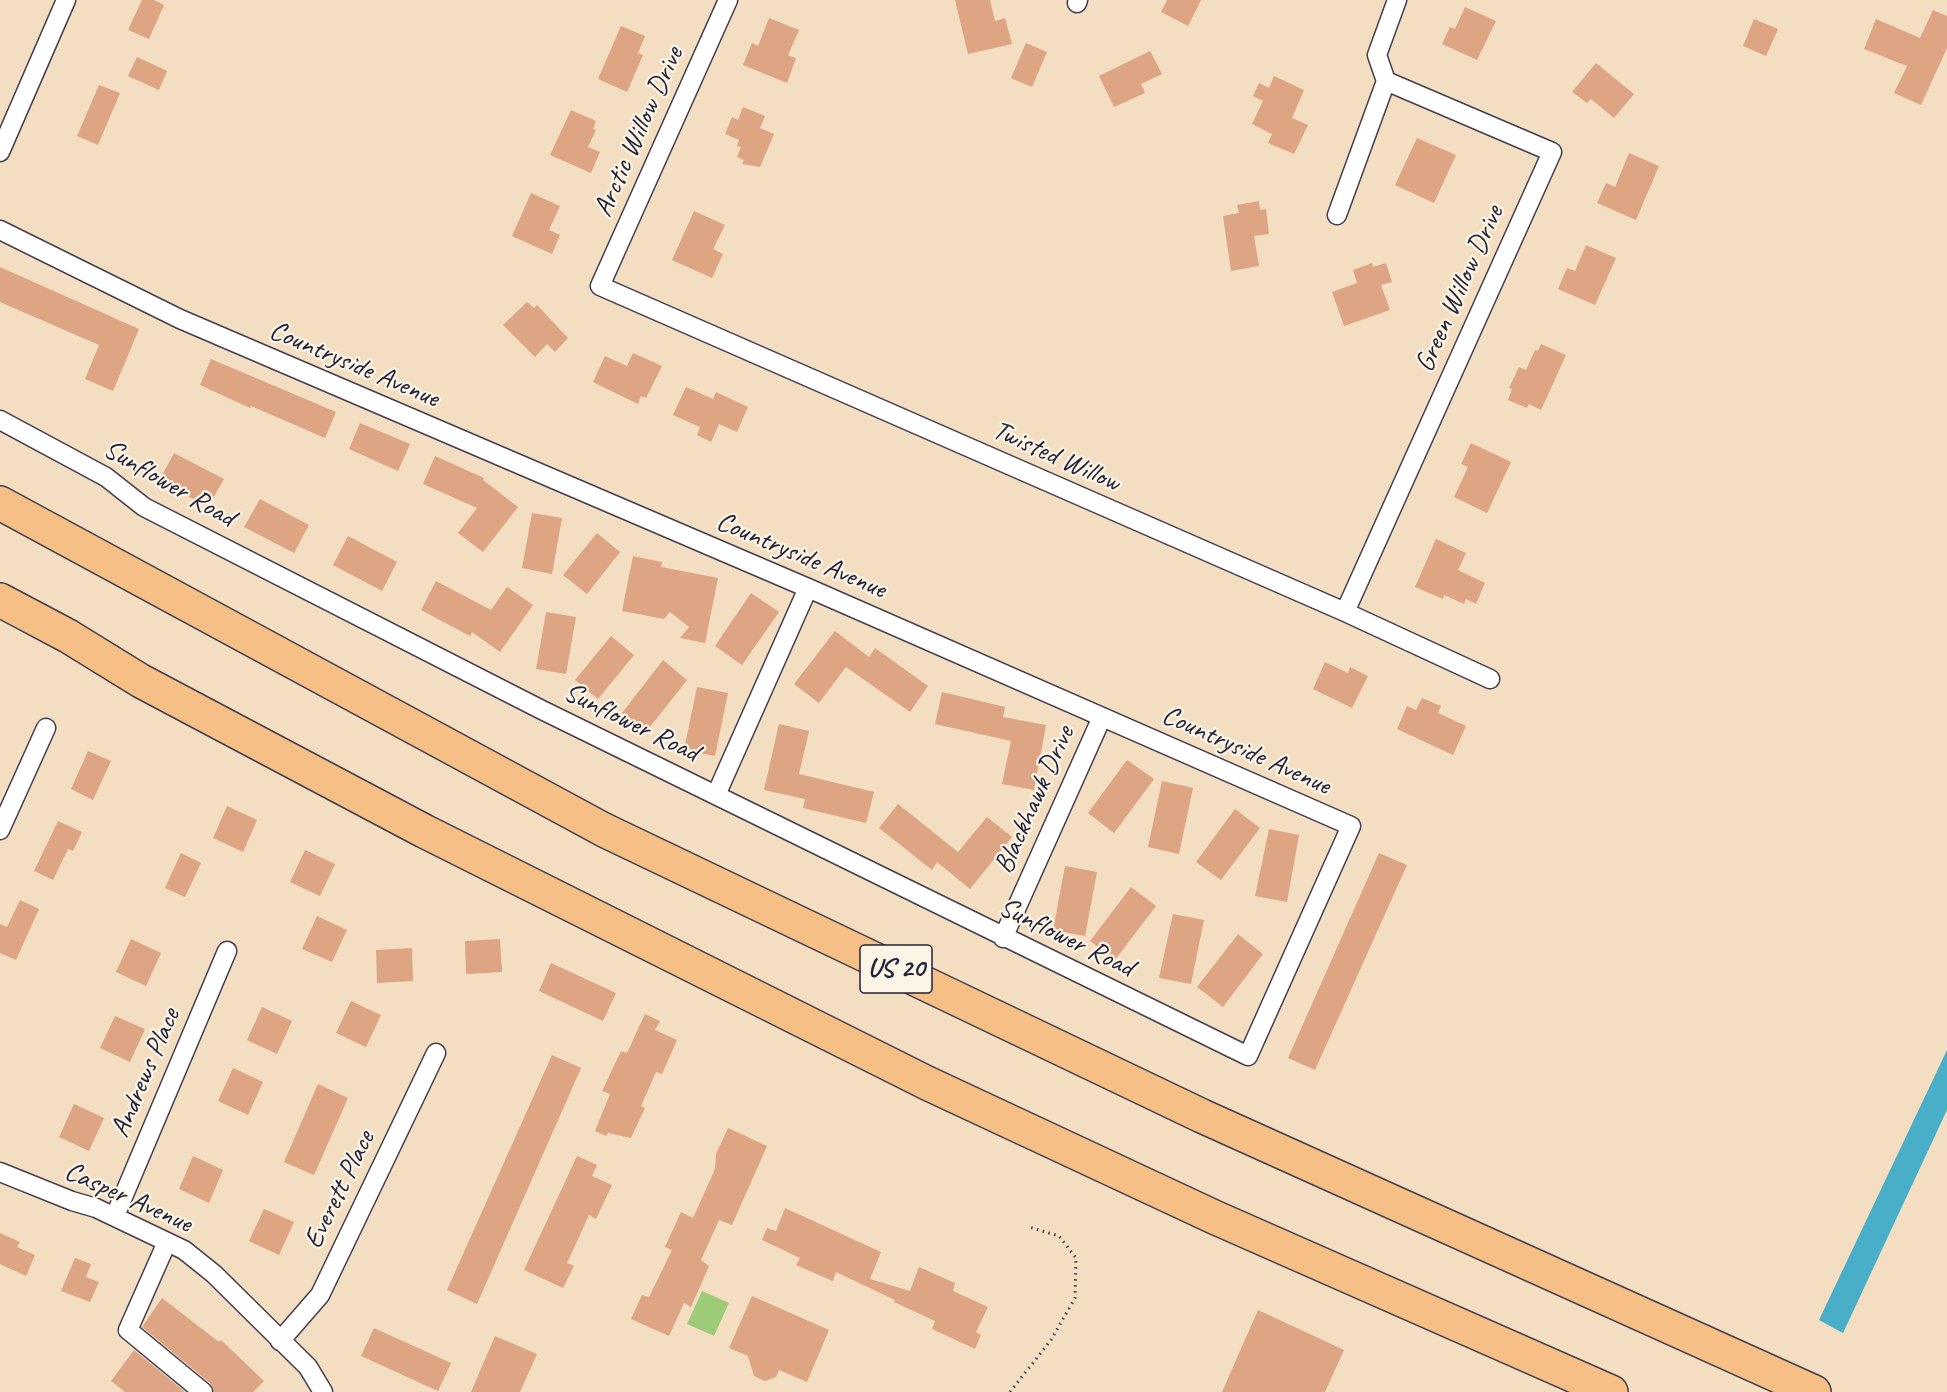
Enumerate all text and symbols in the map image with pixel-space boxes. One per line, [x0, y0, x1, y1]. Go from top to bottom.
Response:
street label: Arctic Willow Drive [587, 42, 691, 222]
street label: Green Willow Drive [1408, 201, 1512, 377]
street label: Countryside Avenue [264, 314, 444, 416]
street label: Twisted Willow [987, 414, 1125, 500]
street label: Sunflower Road [97, 433, 241, 535]
street label: Countryside Avenue [711, 505, 891, 607]
street label: Sunflower Road [558, 676, 704, 770]
street label: Countryside Avenue [1157, 699, 1335, 803]
street label: Blackhawk Drive [988, 721, 1082, 879]
street label: Sunflower Road [993, 891, 1139, 985]
road number: US 20 [860, 945, 932, 993]
street label: Andrews Place [104, 1004, 188, 1142]
street label: Everett Place [297, 1126, 383, 1254]
street label: Casper Avenue [59, 1155, 197, 1241]

